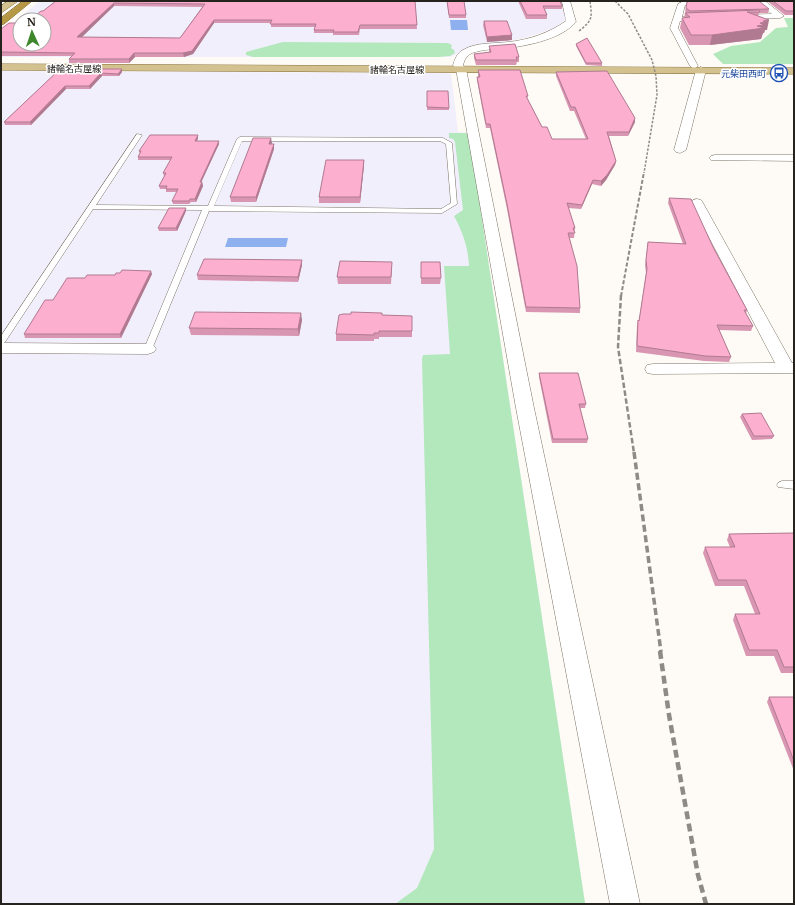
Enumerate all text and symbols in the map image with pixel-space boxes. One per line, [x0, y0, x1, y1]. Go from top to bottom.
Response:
north arrow [12, 12, 52, 52]
text: N [27, 15, 36, 29]
street label: 諸輪名古屋線 [47, 63, 102, 74]
bus stop icon: 元柴田西町 [769, 63, 789, 83]
street label: 諸輪名古屋線 [370, 64, 425, 75]
place label: 元柴田西町 [721, 68, 766, 79]

